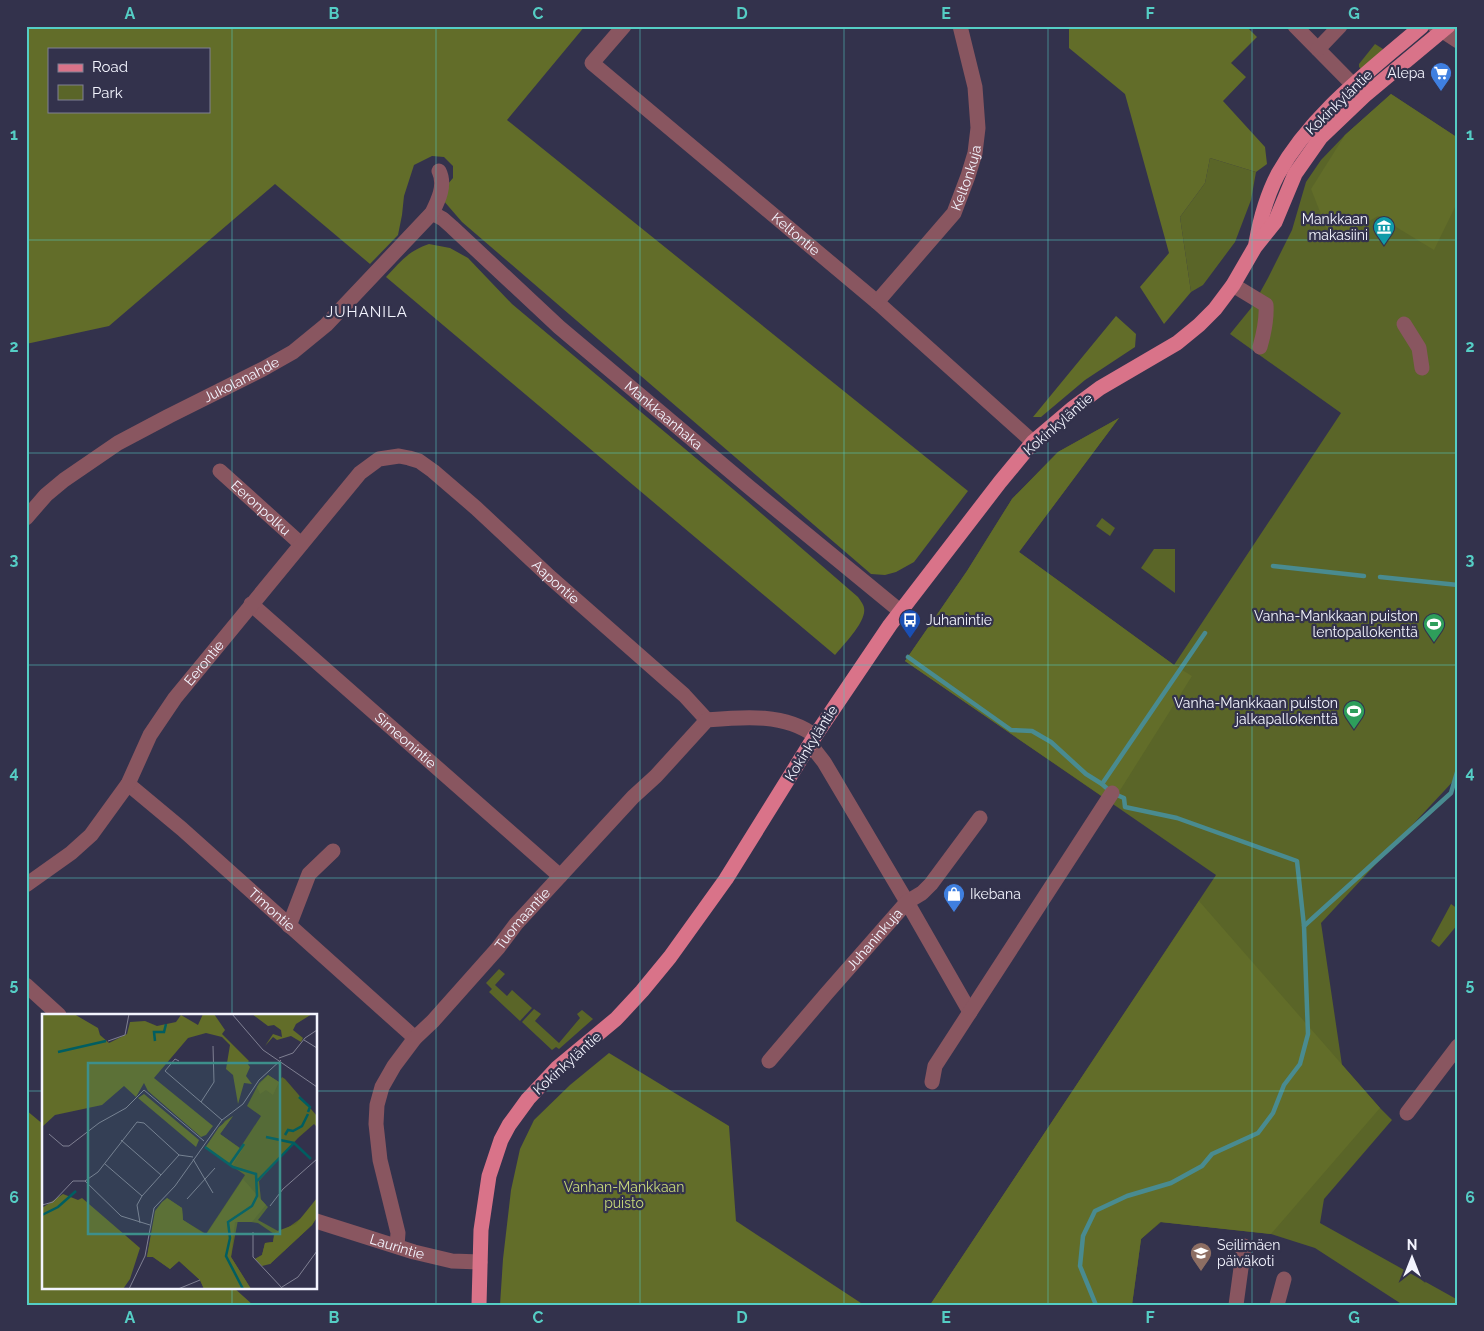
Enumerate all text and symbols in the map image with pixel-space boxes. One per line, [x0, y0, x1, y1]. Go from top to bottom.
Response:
text: A [125, 4, 136, 23]
text: B [329, 4, 340, 23]
text: C [533, 4, 544, 23]
text: D [736, 4, 748, 23]
text: E [941, 4, 951, 23]
text: F [1145, 4, 1155, 23]
text: G [1348, 4, 1360, 23]
legend [48, 48, 210, 112]
text: Road [92, 58, 128, 76]
supermarket icon: Alepa [1429, 61, 1453, 92]
place label: Alepa [1387, 65, 1425, 81]
street label: Kokinkyläntie [1302, 66, 1376, 138]
text: Park [92, 84, 123, 102]
text: 1 [10, 125, 18, 144]
text: 1 [1466, 125, 1474, 144]
street label: Keltonkuja [948, 144, 984, 213]
street label: Keltontie [769, 209, 823, 259]
place label: Mankkaan makasiini [1302, 211, 1368, 243]
museum icon: Mankkaan makasiini [1372, 215, 1396, 246]
district label: JUHANILA [326, 303, 408, 321]
text: 2 [9, 337, 19, 356]
text: 2 [1465, 337, 1475, 356]
street label: Jukolanahde [201, 354, 282, 405]
street label: Mankkaanhaka [621, 378, 706, 453]
street label: Kokinkyläntie [1020, 390, 1096, 458]
street label: Eeronpolku [228, 477, 294, 539]
text: 3 [10, 550, 19, 569]
text: 3 [1466, 550, 1475, 569]
street label: Aapontie [529, 557, 583, 607]
bus stop icon: Juhanintie [898, 608, 922, 639]
place label: Vanha-Mankkaan puiston lentopallokenttä [1254, 608, 1418, 640]
place label: Juhanintie [926, 612, 992, 628]
sports icon: Vanha-Mankkaan puiston lentopallokenttä [1422, 612, 1446, 643]
street label: Eerontie [181, 637, 227, 689]
place label: Vanha-Mankkaan puiston jalkapallokenttä [1174, 695, 1338, 727]
sports icon: Vanha-Mankkaan puiston jalkapallokenttä [1342, 699, 1366, 730]
street label: Kokinkyläntie [781, 702, 841, 784]
street label: Simeonintie [372, 709, 440, 771]
text: 4 [9, 763, 19, 782]
text: 4 [1465, 763, 1475, 782]
shop icon: Ikebana [942, 882, 966, 913]
street label: Timontie [245, 885, 298, 935]
street label: Tuomaantie [492, 885, 553, 953]
place label: Ikebana [970, 886, 1021, 902]
street label: Juhaninkuja [843, 905, 906, 973]
text: 5 [10, 975, 19, 994]
text: 5 [1466, 975, 1475, 994]
inset map [42, 1014, 318, 1288]
street label: Kokinkyläntie [530, 1028, 604, 1098]
park label: Vanhan-Mankkaan puisto [564, 1179, 684, 1211]
text: 6 [9, 1188, 19, 1207]
text: 6 [1465, 1188, 1475, 1207]
street label: Laurintie [368, 1231, 426, 1262]
north arrow [1386, 1234, 1436, 1284]
place label: Seilimäen päiväkoti [1217, 1237, 1281, 1269]
text: N [1407, 1237, 1417, 1253]
school or university icon: Seilimäen päiväkoti [1189, 1241, 1213, 1272]
text: A [125, 1308, 136, 1327]
text: B [329, 1308, 340, 1327]
text: C [533, 1308, 544, 1327]
text: D [736, 1308, 748, 1327]
text: E [941, 1308, 951, 1327]
text: F [1145, 1308, 1155, 1327]
text: G [1348, 1308, 1360, 1327]

